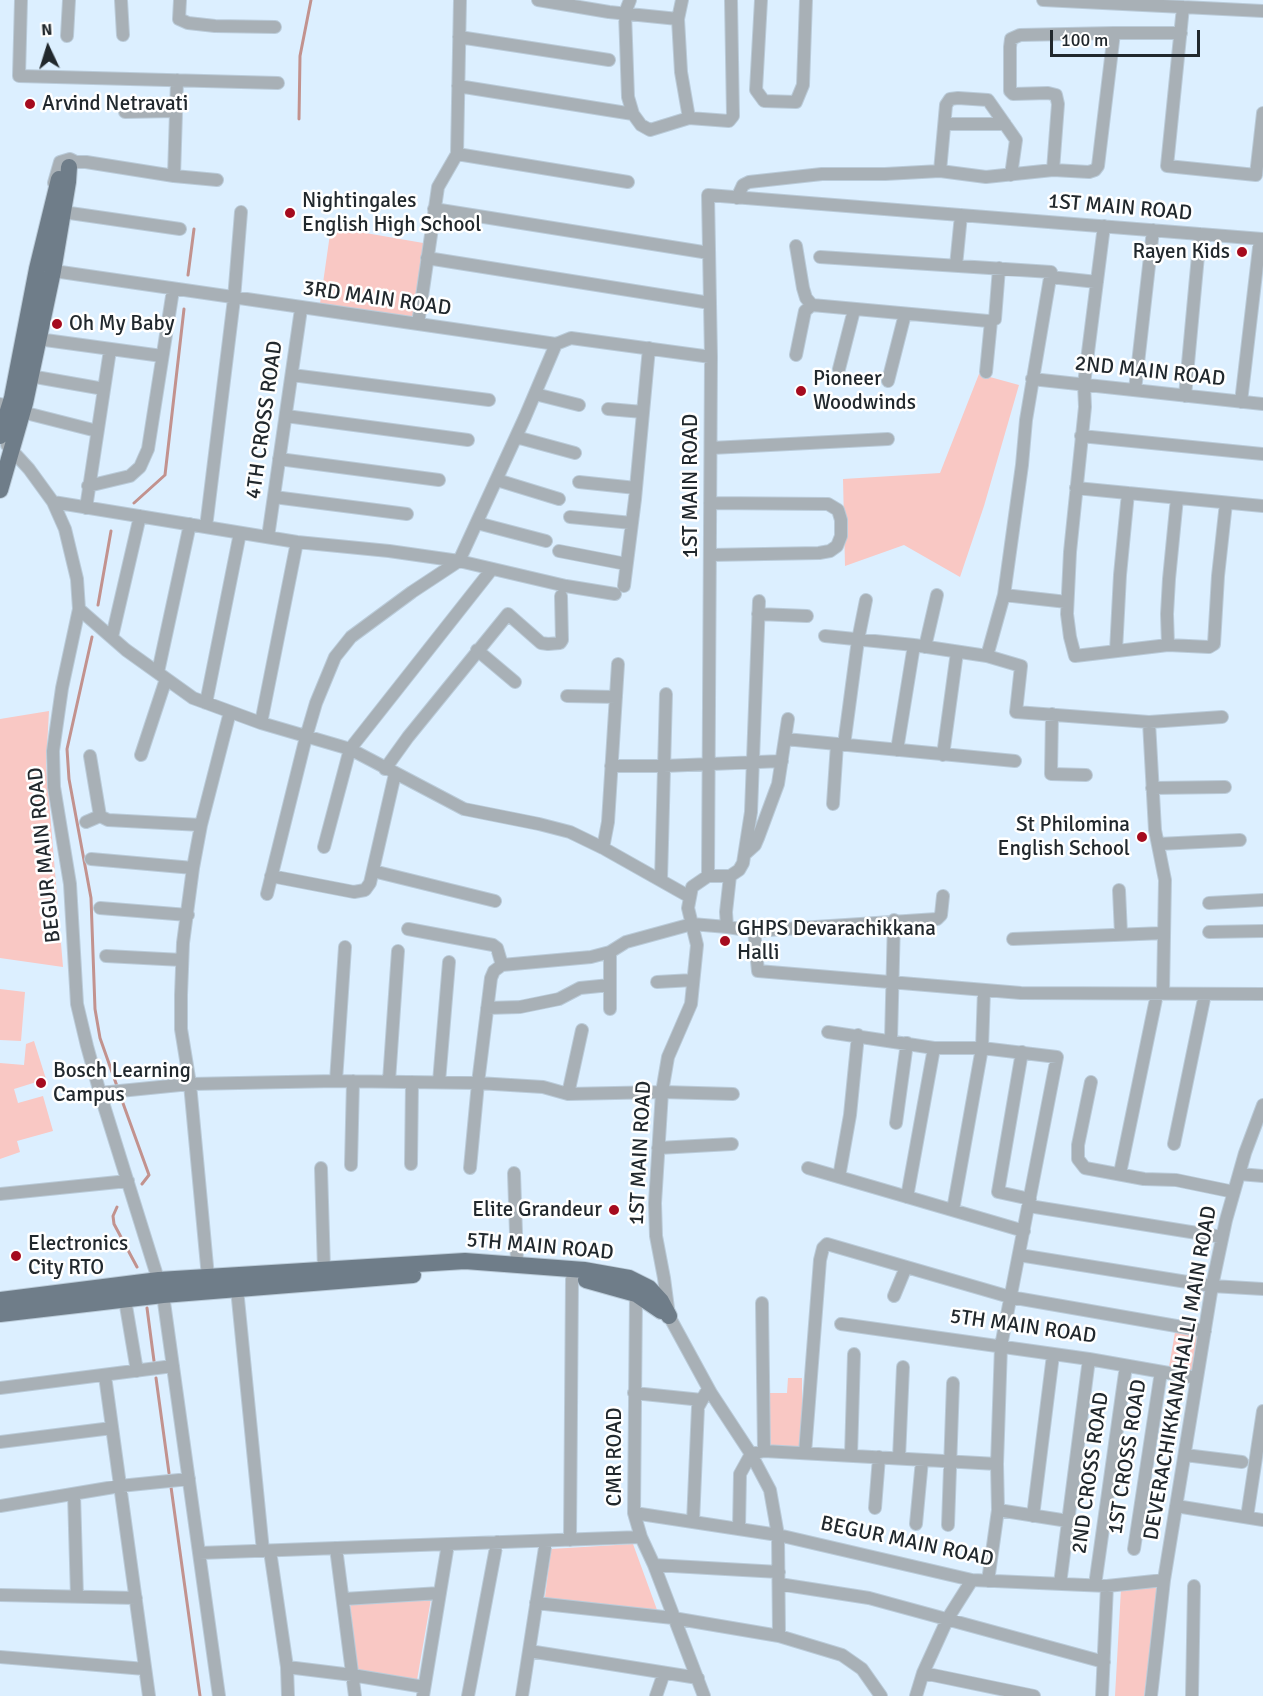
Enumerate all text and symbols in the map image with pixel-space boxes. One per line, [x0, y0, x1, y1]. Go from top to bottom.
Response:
north arrow [18, 18, 78, 78]
scale bar [1053, 18, 1203, 56]
text: N [40, 20, 53, 40]
text: 100 m [1061, 29, 1108, 51]
place label: Arvind Netravati [42, 91, 189, 117]
marker: Arvind Netravati [23, 97, 37, 111]
place label: Nightingales English High School [302, 188, 481, 238]
street label: 1ST MAIN ROAD [1047, 189, 1193, 227]
marker: Nightingales English High School [283, 206, 297, 220]
place label: Rayen Kids [1132, 239, 1230, 265]
marker: Rayen Kids [1235, 245, 1249, 259]
street label: 3RD MAIN ROAD [301, 276, 453, 322]
place label: Oh My Baby [69, 311, 175, 337]
marker: Oh My Baby [50, 317, 64, 331]
street label: 4TH CROSS ROAD [241, 339, 289, 501]
street label: 2ND MAIN ROAD [1074, 352, 1226, 392]
place label: Pioneer Woodwinds [813, 366, 916, 416]
marker: Pioneer Woodwinds [794, 384, 808, 398]
street label: 1ST MAIN ROAD [678, 414, 704, 558]
street label: BEGUR MAIN ROAD [23, 766, 67, 944]
place label: St Philomina English School [998, 812, 1130, 862]
marker: St Philomina English School [1135, 830, 1149, 844]
place label: GHPS Devarachikkana Halli [737, 916, 936, 966]
marker: GHPS Devarachikkana Halli [718, 934, 732, 948]
place label: Bosch Learning Campus [53, 1058, 191, 1108]
marker: Bosch Learning Campus [34, 1076, 48, 1090]
street label: 1ST MAIN ROAD [625, 1080, 657, 1226]
place label: Elite Grandeur [472, 1197, 602, 1223]
marker: Elite Grandeur [607, 1203, 621, 1217]
street label: DEVERACHIKKANAHALLI MAIN ROAD [1139, 1204, 1223, 1542]
street label: 5TH MAIN ROAD [465, 1228, 615, 1266]
place label: Electronics City RTO [28, 1231, 128, 1281]
marker: Electronics City RTO [9, 1249, 23, 1263]
street label: 5TH MAIN ROAD [948, 1304, 1098, 1350]
street label: 1ST CROSS ROAD [1103, 1378, 1153, 1536]
street label: 2ND CROSS ROAD [1067, 1391, 1115, 1555]
street label: CMR ROAD [602, 1407, 628, 1507]
street label: BEGUR MAIN ROAD [818, 1511, 996, 1573]

